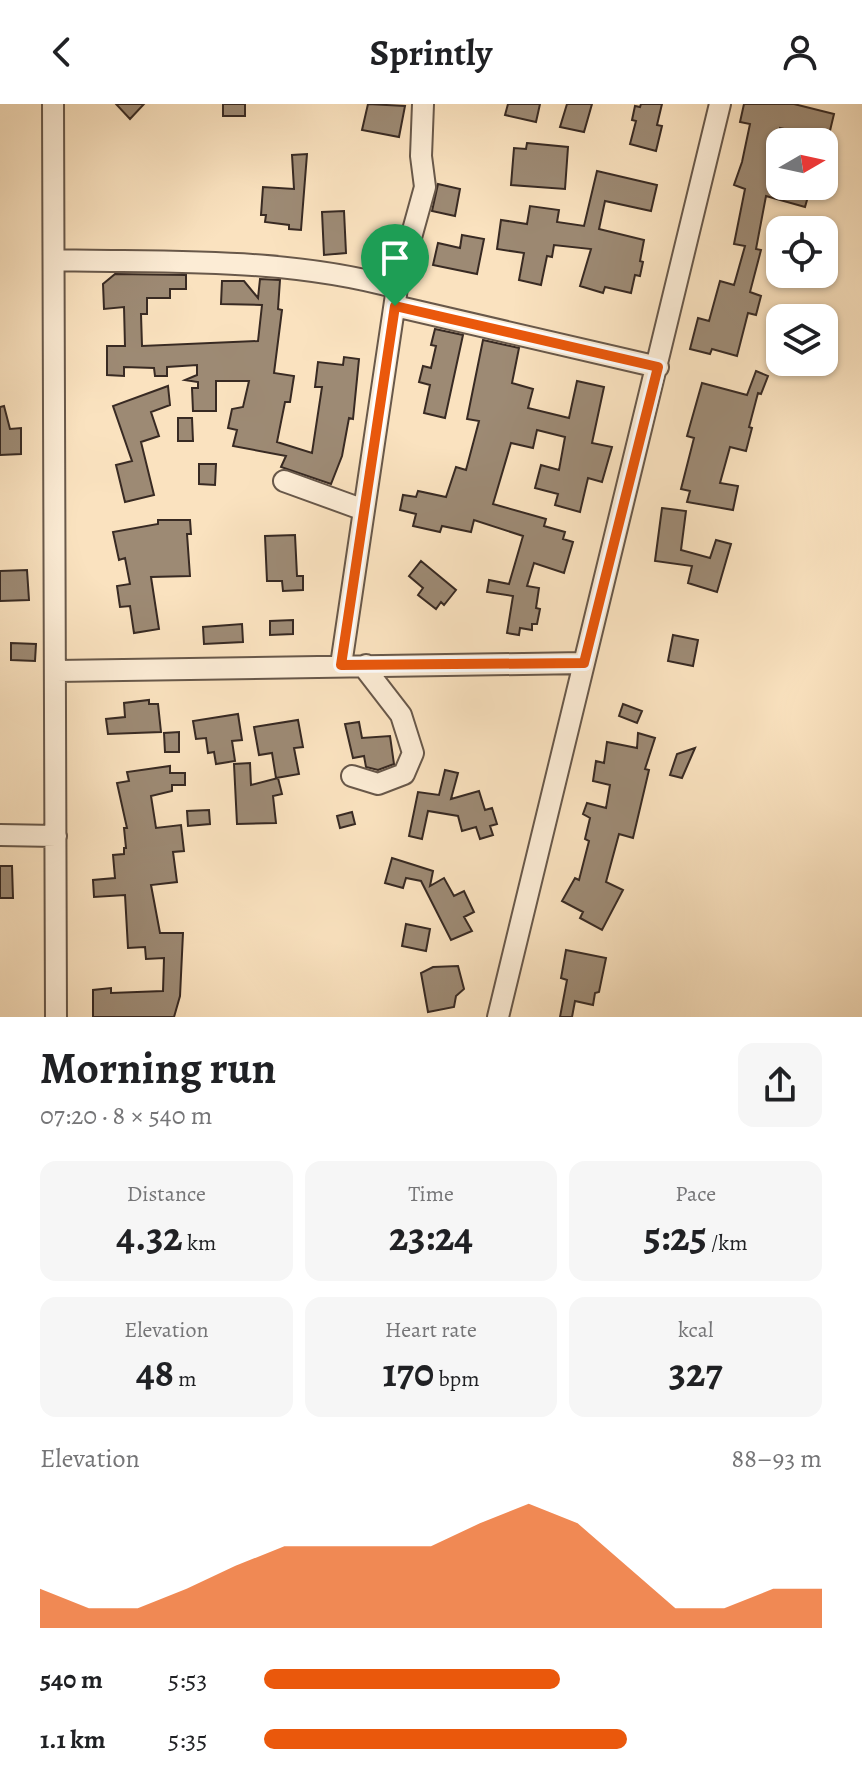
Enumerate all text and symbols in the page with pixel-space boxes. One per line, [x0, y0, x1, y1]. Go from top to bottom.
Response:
text: Sprintly [370, 28, 492, 77]
icon: back [40, 30, 84, 74]
icon: person [778, 30, 822, 74]
north arrow [766, 128, 838, 200]
map controls [766, 128, 838, 376]
button: locate [766, 216, 838, 288]
pin [361, 224, 429, 306]
icon: arrive [373, 236, 417, 280]
button: layers [766, 304, 838, 376]
text: Morning run [40, 1038, 276, 1098]
button: share [738, 1043, 822, 1127]
text: 07:20 · 8 × 540 m [40, 1098, 212, 1133]
text: Distance [127, 1179, 206, 1209]
text: Time [408, 1179, 454, 1209]
text: Pace [675, 1179, 716, 1209]
text: 4.32 [116, 1209, 183, 1264]
text: 23:24 [389, 1209, 473, 1264]
text: 5:25 [644, 1209, 707, 1264]
text: km [183, 1228, 216, 1258]
text: /km [707, 1228, 748, 1258]
text: Elevation [124, 1315, 209, 1345]
text: Heart rate [385, 1315, 477, 1345]
text: kcal [678, 1315, 713, 1345]
text: 48 [136, 1345, 174, 1400]
text: 170 [383, 1345, 434, 1400]
text: 327 [669, 1345, 722, 1400]
text: m [174, 1364, 197, 1394]
text: bpm [434, 1364, 479, 1394]
text: Elevation [40, 1441, 140, 1476]
text: 88–93 m [732, 1441, 822, 1476]
text: 540 m [40, 1662, 103, 1697]
text: 5:53 [168, 1662, 207, 1697]
text: 1.1 km [40, 1722, 106, 1757]
text: 5:35 [168, 1722, 207, 1757]

